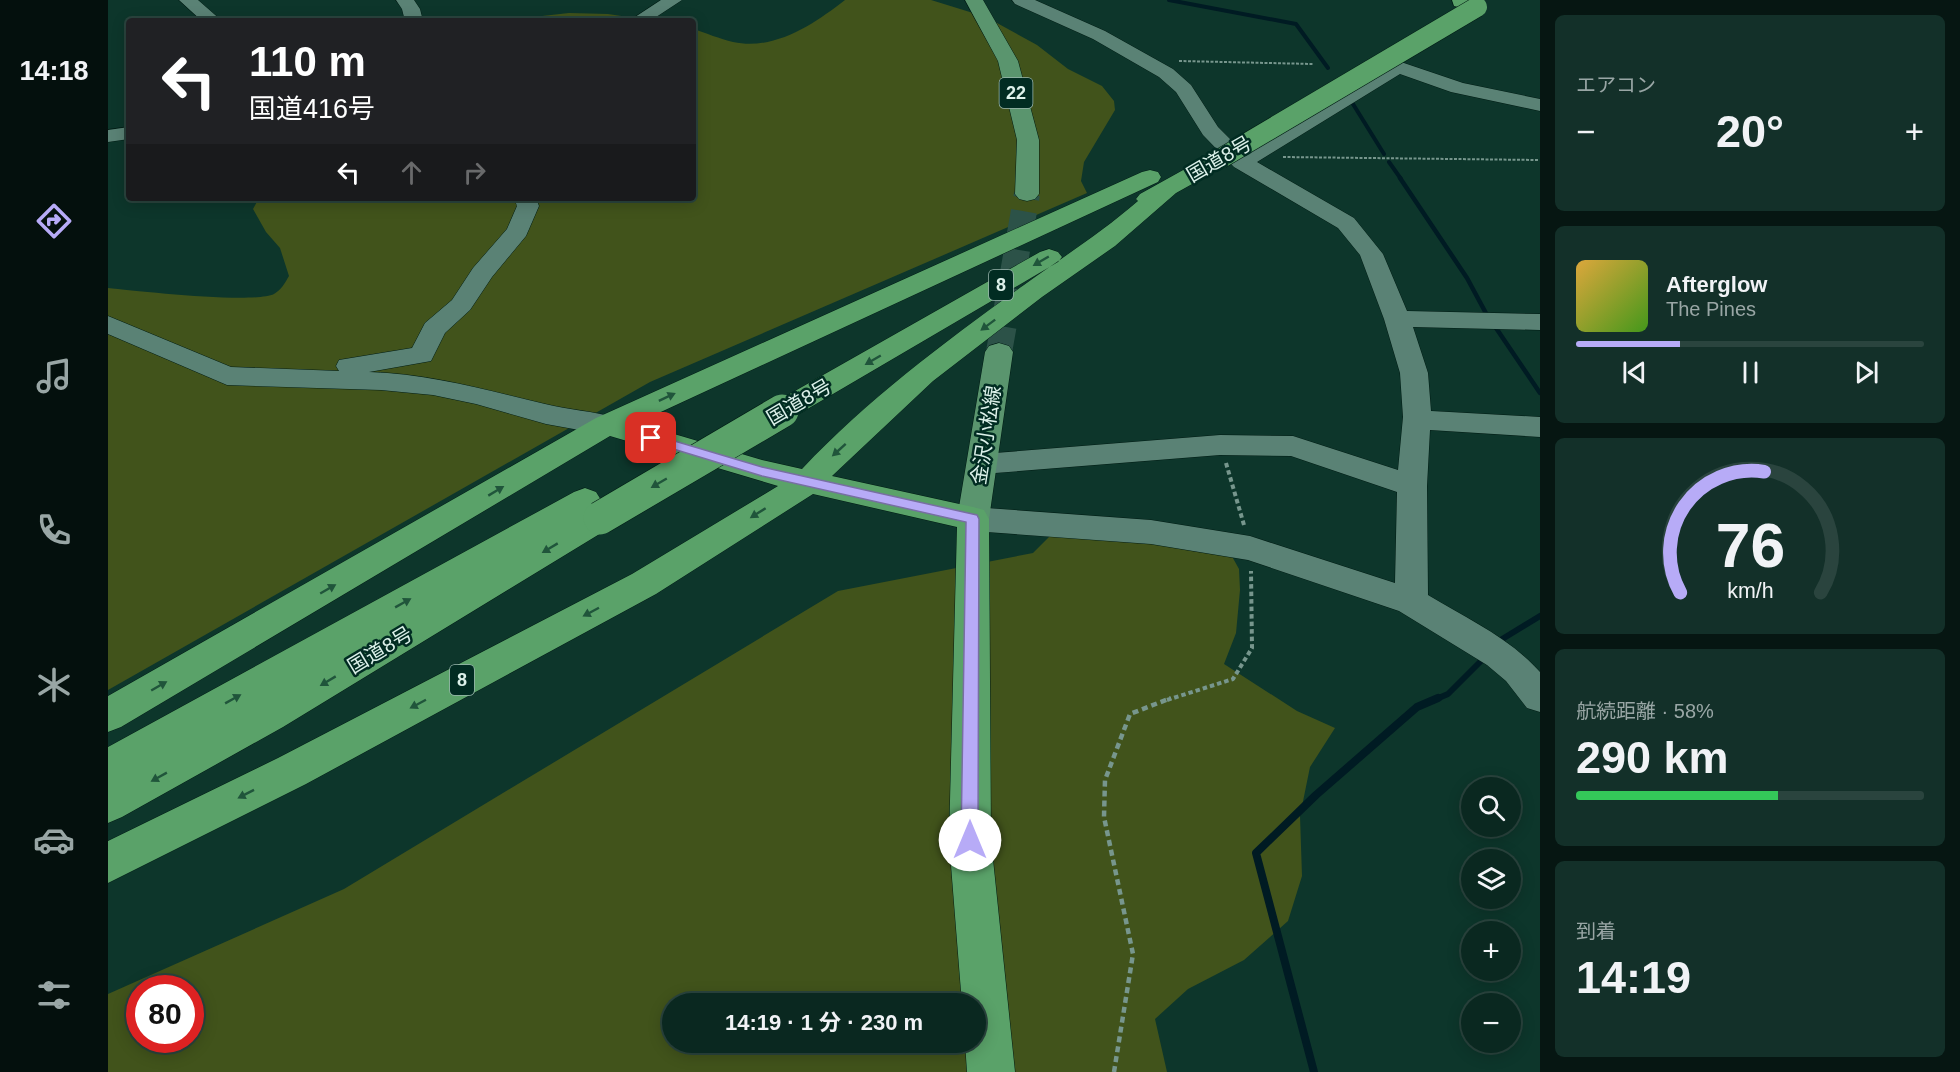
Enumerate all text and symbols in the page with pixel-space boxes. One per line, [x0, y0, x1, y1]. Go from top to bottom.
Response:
text: 110 m [249, 38, 366, 85]
icon: left [150, 42, 228, 120]
text: 14:18 [19, 56, 89, 86]
text: エアコン [1576, 74, 1656, 96]
road number: 22 [1000, 78, 1032, 108]
text: 国道416号 [249, 94, 375, 124]
text: 20° [1716, 106, 1784, 157]
text: − [1576, 113, 1595, 150]
text: + [1905, 113, 1924, 150]
street label: 国道8号 [1183, 132, 1255, 186]
icon: left [332, 156, 365, 189]
icon: ahead [395, 156, 428, 189]
icon: right [458, 156, 491, 189]
icon: directions [33, 200, 75, 242]
one-way arrow [1033, 256, 1049, 267]
road number: 8 [989, 270, 1013, 300]
text: Afterglow [1666, 272, 1767, 297]
text: The Pines [1666, 298, 1756, 320]
one-way arrow [980, 319, 996, 332]
one-way arrow [865, 354, 881, 365]
icon: music [33, 355, 75, 397]
icon: previous [1618, 356, 1651, 389]
icon: pause [1734, 356, 1767, 389]
icon: next [1850, 356, 1883, 389]
street label: 国道8号 [763, 375, 835, 429]
street label: 金沢小松線 [967, 384, 1005, 486]
one-way arrow [659, 392, 676, 401]
pin [625, 412, 676, 463]
icon: arrive [634, 421, 667, 454]
one-way arrow [831, 443, 846, 457]
one-way arrow [651, 478, 667, 489]
one-way arrow [488, 485, 504, 496]
one-way arrow [750, 507, 766, 518]
icon: phone [33, 509, 75, 551]
text: 76 [1715, 511, 1785, 580]
one-way arrow [541, 543, 558, 553]
text: km/h [1727, 579, 1773, 603]
one-way arrow [320, 583, 336, 594]
one-way arrow [395, 598, 412, 608]
one-way arrow [582, 608, 599, 617]
street label: 国道8号 [344, 622, 416, 678]
icon: climate [33, 664, 75, 706]
road number: 8 [450, 665, 474, 695]
one-way arrow [320, 675, 337, 685]
one-way arrow [151, 681, 168, 691]
one-way arrow [225, 694, 242, 704]
one-way arrow [410, 699, 427, 709]
text: 航続距離 · 58% [1576, 700, 1714, 722]
text: 290 km [1576, 732, 1729, 783]
one-way arrow [150, 772, 167, 782]
map controls [1461, 777, 1521, 1053]
button: search [1461, 777, 1521, 837]
one-way arrow [237, 789, 254, 799]
position arrow [938, 808, 1002, 872]
icon: car [33, 819, 75, 861]
button: layers [1461, 849, 1521, 909]
text: 到着 [1576, 920, 1616, 942]
button: + [1461, 921, 1521, 981]
text: 14:19 [1576, 952, 1691, 1003]
icon: filters [33, 974, 75, 1016]
speed limit sign: 80 [126, 975, 204, 1053]
button: − [1461, 993, 1521, 1053]
text: 14:19 · 1 分 · 230 m [725, 1010, 923, 1035]

